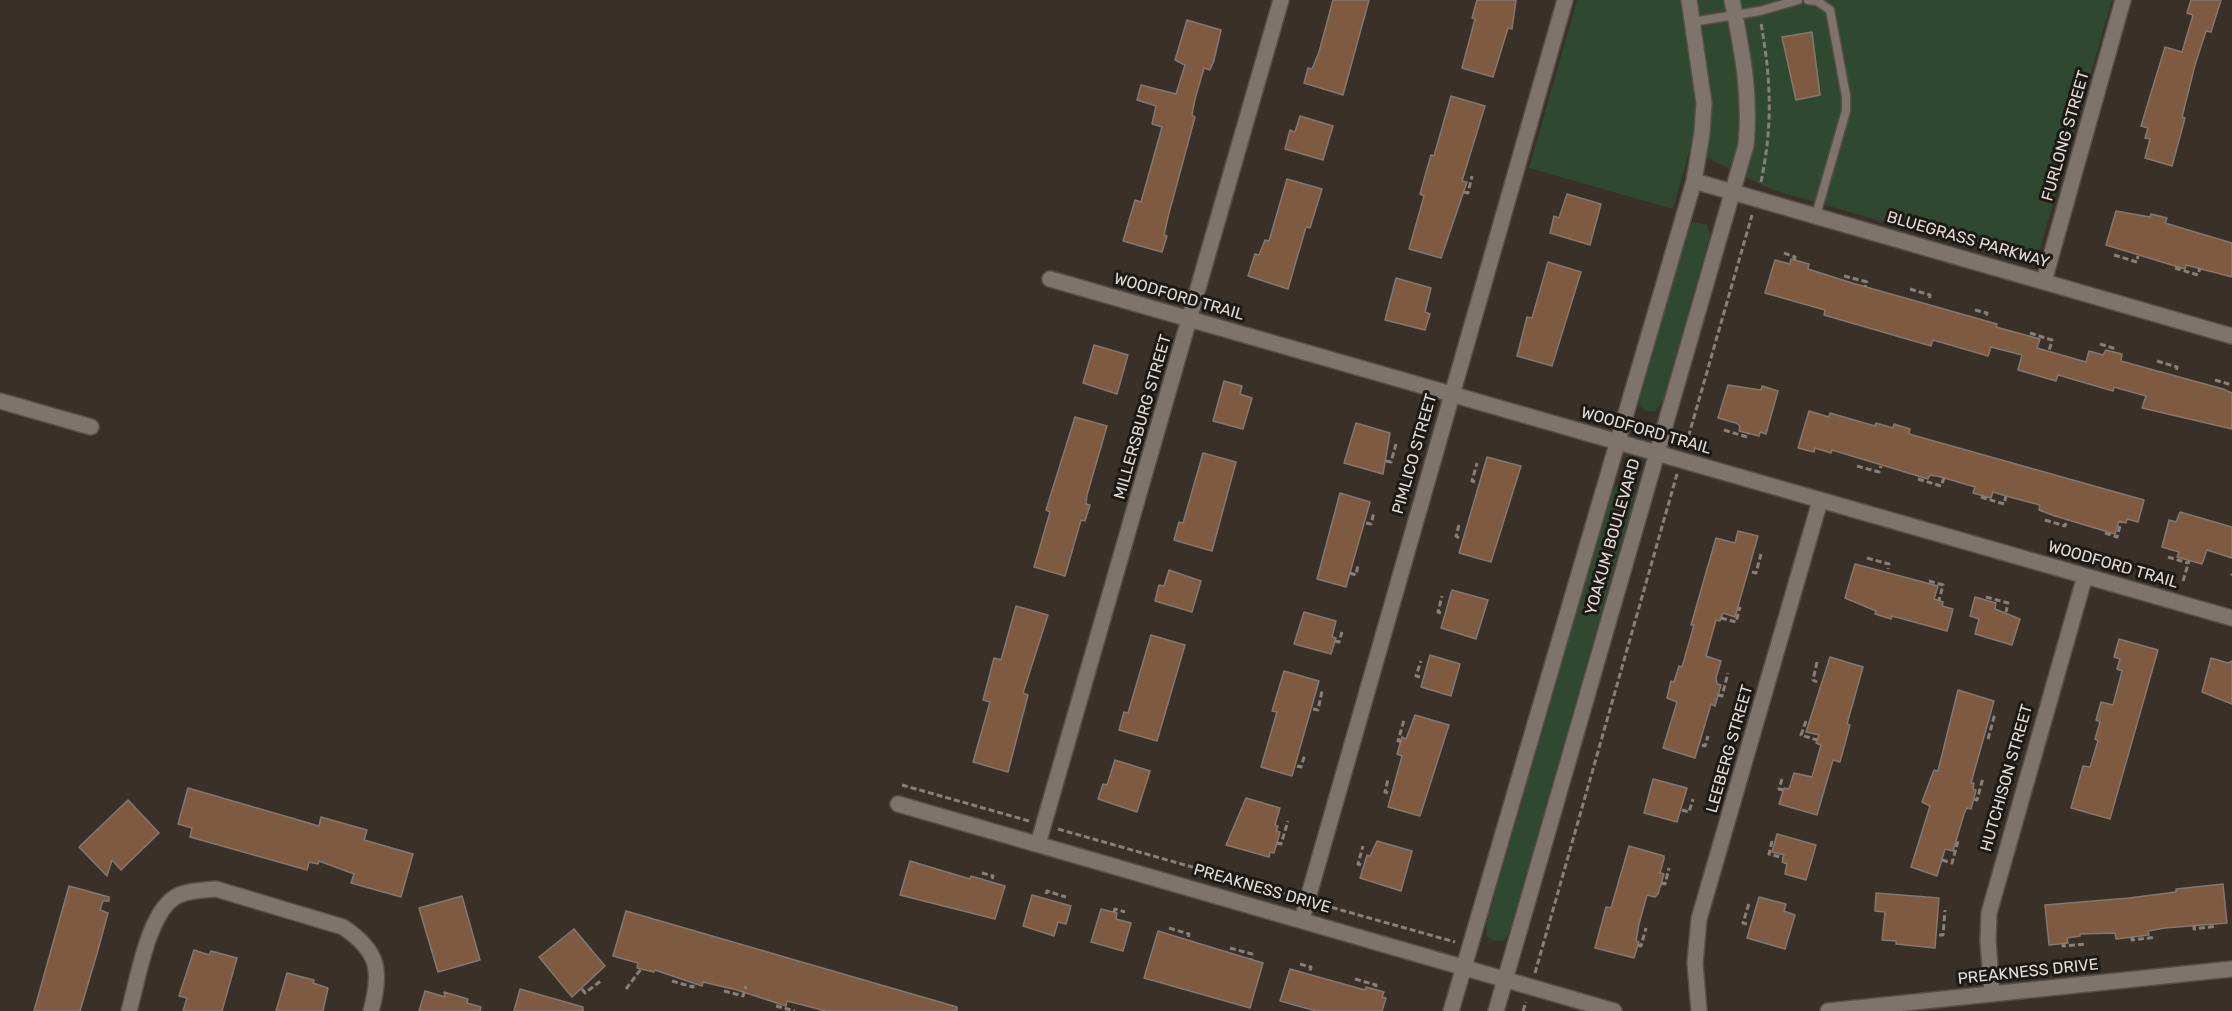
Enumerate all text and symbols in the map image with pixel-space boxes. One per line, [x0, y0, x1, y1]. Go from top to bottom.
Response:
street label: FURLONG STREET [2038, 69, 2094, 203]
street label: BLUEGRASS PARKWAY [1884, 208, 2052, 272]
street label: WOODFORD TRAIL [1112, 269, 1246, 325]
street label: MILLERSBURG STREET [1110, 332, 1176, 502]
street label: PIMLICO STREET [1389, 392, 1441, 516]
street label: WOODFORD TRAIL [1579, 403, 1713, 459]
street label: YOAKUM BOULEVARD [1581, 457, 1645, 617]
street label: WOODFORD TRAIL [2046, 537, 2180, 593]
street label: LEEBERG STREET [1703, 683, 1757, 815]
street label: HUTCHISON STREET [1977, 702, 2037, 854]
street label: PREAKNESS DRIVE [1191, 860, 1333, 918]
street label: PREAKNESS DRIVE [1957, 955, 2099, 989]

